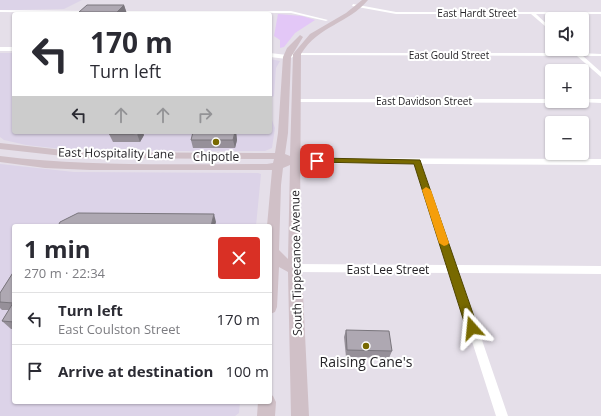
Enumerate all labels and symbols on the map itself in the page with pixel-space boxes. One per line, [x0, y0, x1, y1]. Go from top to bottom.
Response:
street label: East Hardt Street [437, 6, 517, 20]
street label: East Gould Street [409, 48, 490, 62]
street label: East Davidson Street [376, 94, 472, 108]
marker: Chipotle [211, 137, 221, 147]
street label: East Hospitality Lane [58, 143, 174, 163]
pin [300, 144, 334, 178]
place label: Chipotle [193, 148, 240, 165]
street label: South Tippecanoe Avenue [286, 190, 306, 336]
street label: East Lee Street [347, 261, 429, 278]
position arrow [451, 307, 493, 349]
marker: Raising Cane's [361, 341, 371, 351]
place label: Raising Cane's [320, 352, 413, 371]

